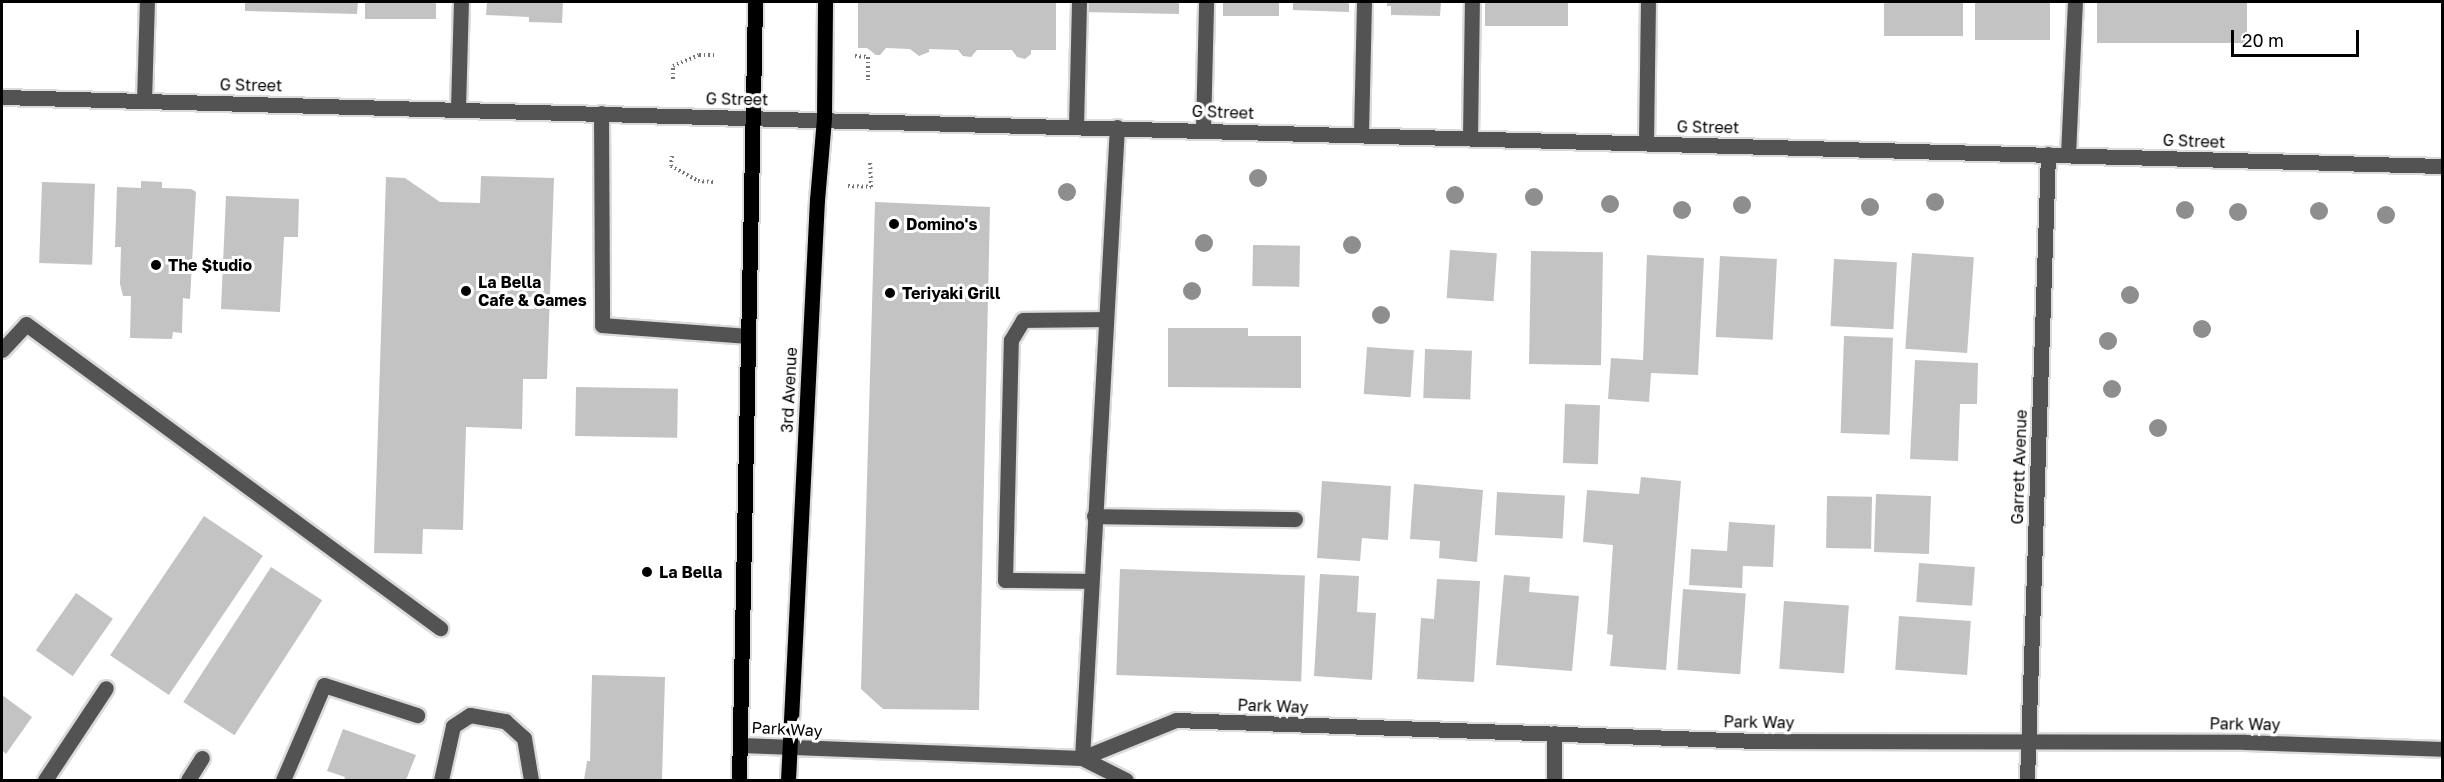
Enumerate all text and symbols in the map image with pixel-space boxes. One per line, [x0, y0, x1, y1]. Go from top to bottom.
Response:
scale bar [2234, 18, 2362, 56]
text: 20 m [2242, 29, 2284, 51]
street label: G Street [220, 75, 282, 95]
street label: G Street [706, 89, 768, 109]
street label: G Street [1191, 101, 1255, 123]
street label: G Street [1677, 117, 1739, 137]
street label: G Street [2162, 130, 2226, 152]
place label: Domino's [906, 214, 977, 234]
marker: Domino's [887, 217, 901, 231]
place label: The $tudio [168, 255, 252, 275]
marker: The $tudio [149, 258, 163, 272]
place label: La Bella Cafe & Games [478, 272, 587, 310]
place label: Teriyaki Grill [902, 283, 1000, 303]
marker: La Bella Cafe & Games [459, 284, 473, 298]
marker: Teriyaki Grill [883, 286, 897, 300]
street label: 3rd Avenue [777, 347, 801, 433]
street label: Garrett Avenue [2007, 409, 2031, 525]
place label: La Bella [659, 562, 722, 582]
marker: La Bella [640, 565, 654, 579]
street label: Park Way [1237, 695, 1309, 717]
street label: Park Way [1723, 712, 1795, 732]
street label: Park Way [2209, 714, 2281, 734]
street label: Park Way [751, 718, 823, 740]

